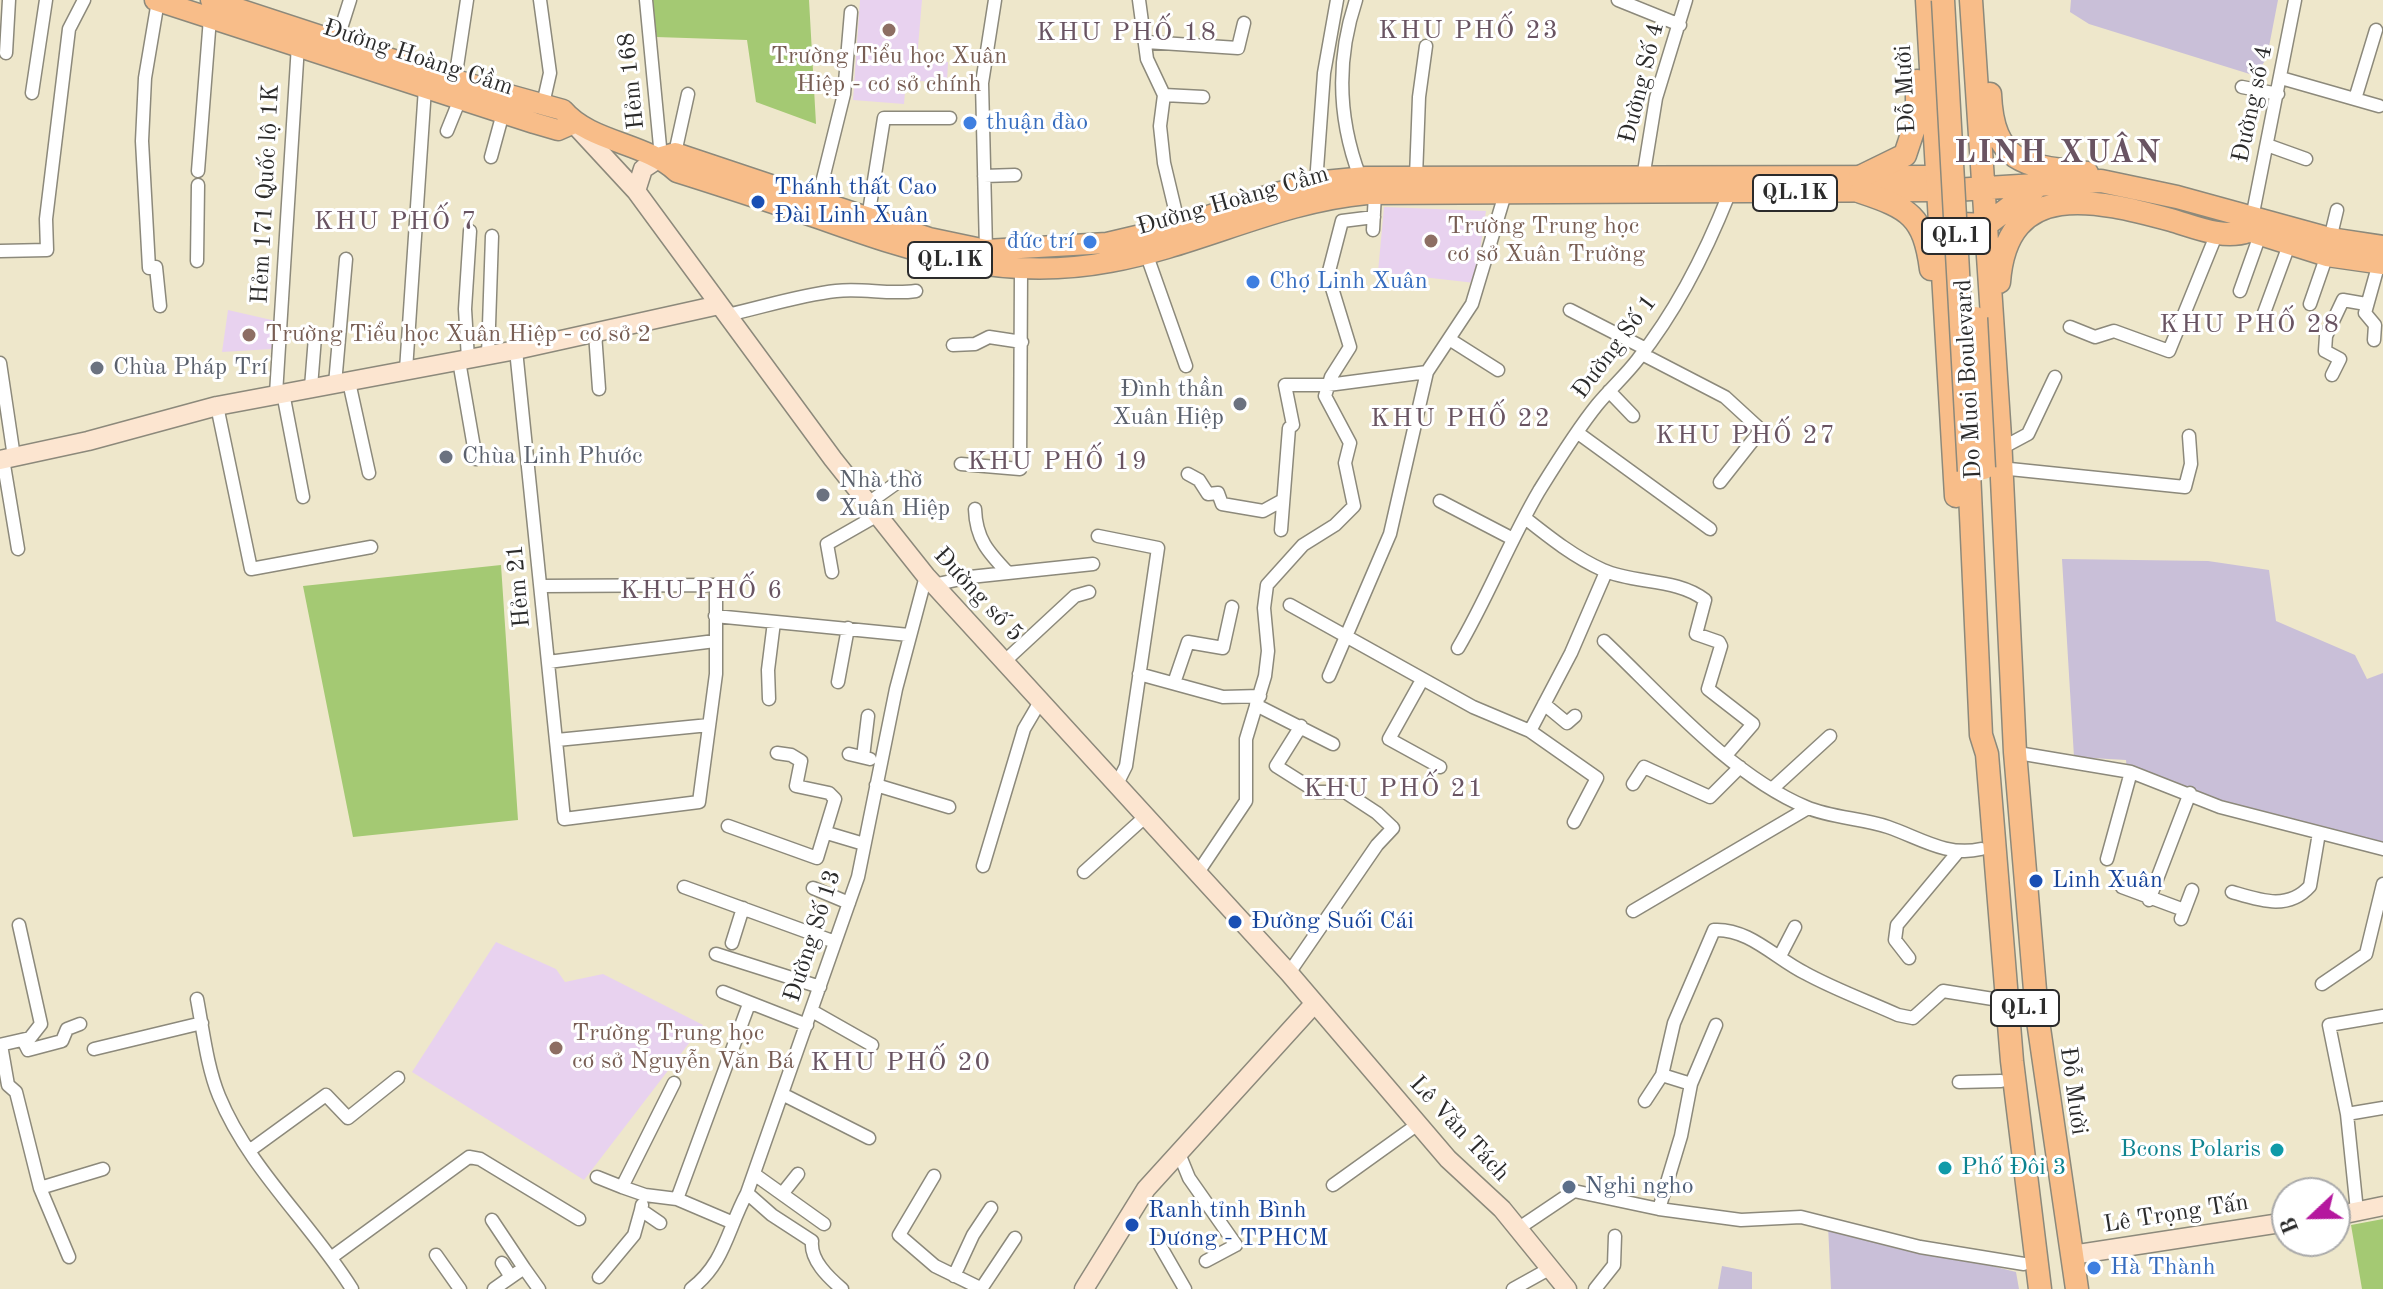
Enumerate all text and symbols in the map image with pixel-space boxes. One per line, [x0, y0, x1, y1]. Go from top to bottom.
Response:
street label: Đường Hoàng Cầm [319, 14, 517, 102]
district label: KHU PHỐ 23 [1378, 15, 1560, 47]
district label: KHU PHỐ 18 [1036, 17, 1218, 49]
street label: Đường Số 4 [1613, 20, 1671, 146]
marker: Trường Tiểu học Xuân Hiệp - cơ sở chính [880, 21, 898, 39]
street label: Hẻm 168 [613, 31, 651, 131]
place label: Trường Tiểu học Xuân Hiệp - cơ sở chính [771, 43, 1007, 99]
street label: Đường số 4 [2227, 43, 2279, 165]
street label: Đỗ Mười [1889, 44, 1923, 134]
street label: Hẻm 171 Quốc lộ 1K [246, 83, 286, 305]
place label: thuận đào [986, 109, 1088, 137]
marker: thuận đào [961, 114, 979, 132]
district label: LINH XUÂN [1954, 135, 2162, 173]
street label: Đường Hoàng Cầm [1134, 160, 1332, 242]
place label: Thánh thất Cao Đài Linh Xuân [774, 174, 937, 230]
road number: QL.1K [1753, 175, 1837, 211]
marker: Thánh thất Cao Đài Linh Xuân [749, 193, 767, 211]
district label: KHU PHỐ 7 [314, 206, 478, 238]
place label: Trường Trung học cơ sở Xuân Trường [1447, 213, 1645, 269]
road number: QL.1 [1922, 218, 1990, 254]
place label: đức trí [1007, 228, 1074, 256]
marker: Trường Trung học cơ sở Xuân Trường [1422, 232, 1440, 250]
marker: đức trí [1081, 233, 1099, 251]
road number: QL.1K [908, 242, 992, 278]
place label: Chợ Linh Xuân [1269, 268, 1428, 296]
marker: Chợ Linh Xuân [1244, 273, 1262, 291]
street label: Do Muoi Boulevard [1949, 278, 1989, 480]
street label: Đường Số 1 [1566, 289, 1664, 405]
district label: KHU PHỐ 28 [2159, 309, 2341, 341]
place label: Trường Tiểu học Xuân Hiệp - cơ sở 2 [265, 321, 651, 349]
marker: Trường Tiểu học Xuân Hiệp - cơ sở 2 [240, 326, 258, 344]
place label: Chùa Pháp Trí [113, 354, 267, 382]
marker: Chùa Pháp Trí [88, 359, 106, 377]
place label: Đình thần Xuân Hiệp [1113, 376, 1224, 432]
marker: Đình thần Xuân Hiệp [1231, 395, 1249, 413]
district label: KHU PHỐ 22 [1370, 403, 1552, 435]
district label: KHU PHỐ 27 [1655, 420, 1837, 452]
place label: Chùa Linh Phước [462, 443, 642, 471]
district label: KHU PHỐ 19 [967, 446, 1149, 478]
marker: Chùa Linh Phước [437, 448, 455, 466]
place label: Nhà thờ Xuân Hiệp [839, 467, 950, 523]
marker: Nhà thờ Xuân Hiệp [814, 486, 832, 504]
street label: Đường số 5 [927, 542, 1029, 648]
street label: Hẻm 21 [501, 543, 537, 629]
district label: KHU PHỐ 6 [620, 575, 784, 607]
district label: KHU PHỐ 21 [1303, 773, 1485, 805]
street label: Đường Số 13 [778, 866, 848, 1006]
place label: Linh Xuân [2052, 867, 2163, 895]
marker: Linh Xuân [2027, 872, 2045, 890]
place label: Đường Suối Cái [1251, 908, 1414, 936]
marker: Đường Suối Cái [1226, 913, 1244, 931]
road number: QL.1 [1991, 990, 2059, 1026]
place label: Trường Trung học cơ sở Nguyễn Văn Bá [572, 1020, 795, 1076]
marker: Trường Trung học cơ sở Nguyễn Văn Bá [547, 1039, 565, 1057]
street label: Đỗ Mười [2053, 1045, 2093, 1137]
district label: KHU PHỐ 20 [810, 1047, 992, 1079]
street label: Lê Văn Tách [1403, 1070, 1515, 1188]
place label: Bcons Polaris [2120, 1136, 2261, 1164]
marker: Bcons Polaris [2268, 1141, 2286, 1159]
place label: Phố Đôi 3 [1961, 1154, 2066, 1182]
marker: Phố Đôi 3 [1936, 1159, 1954, 1177]
place label: Nghi ngho [1585, 1173, 1694, 1201]
north arrow [2271, 1177, 2351, 1257]
marker: Nghi ngho [1560, 1178, 1578, 1196]
street label: Lê Trọng Tấn [2101, 1188, 2251, 1240]
place label: Ranh tỉnh Bình Dương - TPHCM [1148, 1197, 1328, 1253]
text: B [2277, 1214, 2304, 1237]
marker: Ranh tỉnh Bình Dương - TPHCM [1123, 1216, 1141, 1234]
place label: Hà Thành [2110, 1254, 2216, 1282]
marker: Hà Thành [2085, 1259, 2103, 1277]

